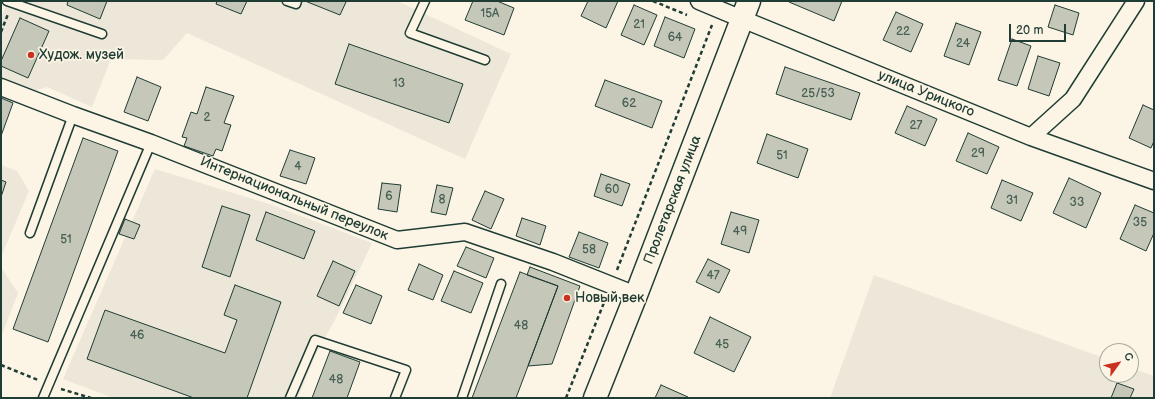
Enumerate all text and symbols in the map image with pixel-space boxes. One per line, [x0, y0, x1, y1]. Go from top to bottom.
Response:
house number: 15А [481, 7, 499, 21]
scale bar [1011, 16, 1068, 42]
house number: 21 [633, 18, 645, 32]
text: 20 m [1016, 23, 1043, 38]
house number: 22 [896, 25, 910, 39]
house number: 64 [668, 31, 682, 45]
house number: 24 [956, 37, 970, 51]
place label: Худож. музей [39, 47, 124, 63]
marker: Худож. музей [26, 50, 36, 60]
street label: улица Урицкого [875, 67, 977, 121]
house number: 13 [393, 77, 405, 91]
house number: 25/53 [801, 87, 835, 101]
house number: 62 [622, 97, 636, 111]
house number: 2 [203, 111, 211, 125]
house number: 27 [910, 119, 922, 133]
street label: Пролетарская улица [641, 133, 705, 267]
house number: 29 [971, 147, 985, 161]
house number: 51 [776, 149, 788, 163]
street label: Интернациональный переулок [197, 153, 391, 245]
house number: 4 [294, 160, 302, 174]
house number: 60 [605, 183, 619, 197]
house number: 6 [385, 190, 393, 204]
house number: 8 [439, 193, 445, 207]
house number: 31 [1006, 194, 1018, 208]
house number: 33 [1070, 196, 1084, 210]
house number: 35 [1133, 216, 1147, 230]
house number: 49 [733, 225, 747, 239]
house number: 51 [60, 233, 72, 247]
house number: 58 [582, 243, 596, 257]
house number: 47 [706, 269, 720, 283]
place label: Новый век [575, 290, 644, 306]
marker: Новый век [562, 293, 572, 303]
house number: 48 [514, 319, 528, 333]
house number: 46 [130, 329, 144, 343]
house number: 45 [715, 338, 729, 352]
north arrow [1099, 343, 1139, 383]
text: С [1121, 350, 1136, 363]
house number: 48 [329, 373, 343, 387]

